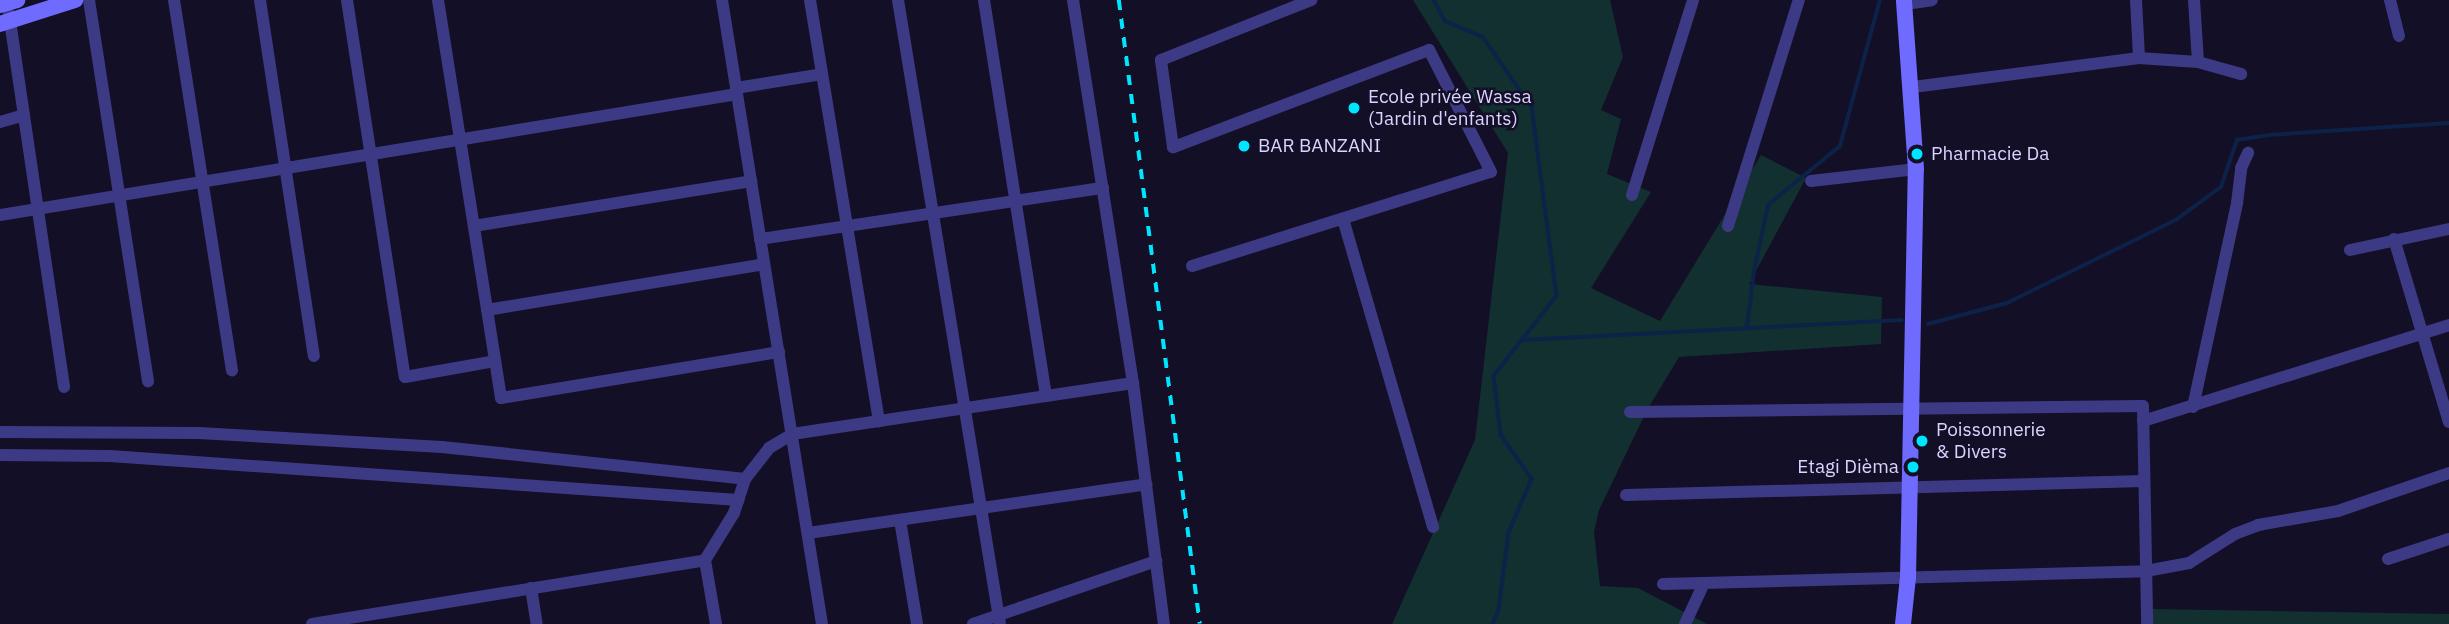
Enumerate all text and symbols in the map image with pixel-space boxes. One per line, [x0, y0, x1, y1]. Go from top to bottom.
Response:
place label: Ecole privée Wassa (Jardin d'enfants) [1368, 86, 1532, 130]
marker: Ecole privée Wassa (Jardin d'enfants) [1346, 100, 1362, 116]
place label: BAR BANZANI [1258, 135, 1381, 157]
marker: BAR BANZANI [1236, 138, 1252, 154]
place label: Pharmacie Da [1931, 143, 2049, 165]
marker: Pharmacie Da [1909, 146, 1925, 162]
place label: Poissonnerie & Divers [1936, 419, 2046, 463]
marker: Poissonnerie & Divers [1914, 433, 1930, 449]
place label: Etagi Dièma [1797, 456, 1899, 478]
marker: Etagi Dièma [1905, 459, 1921, 475]

